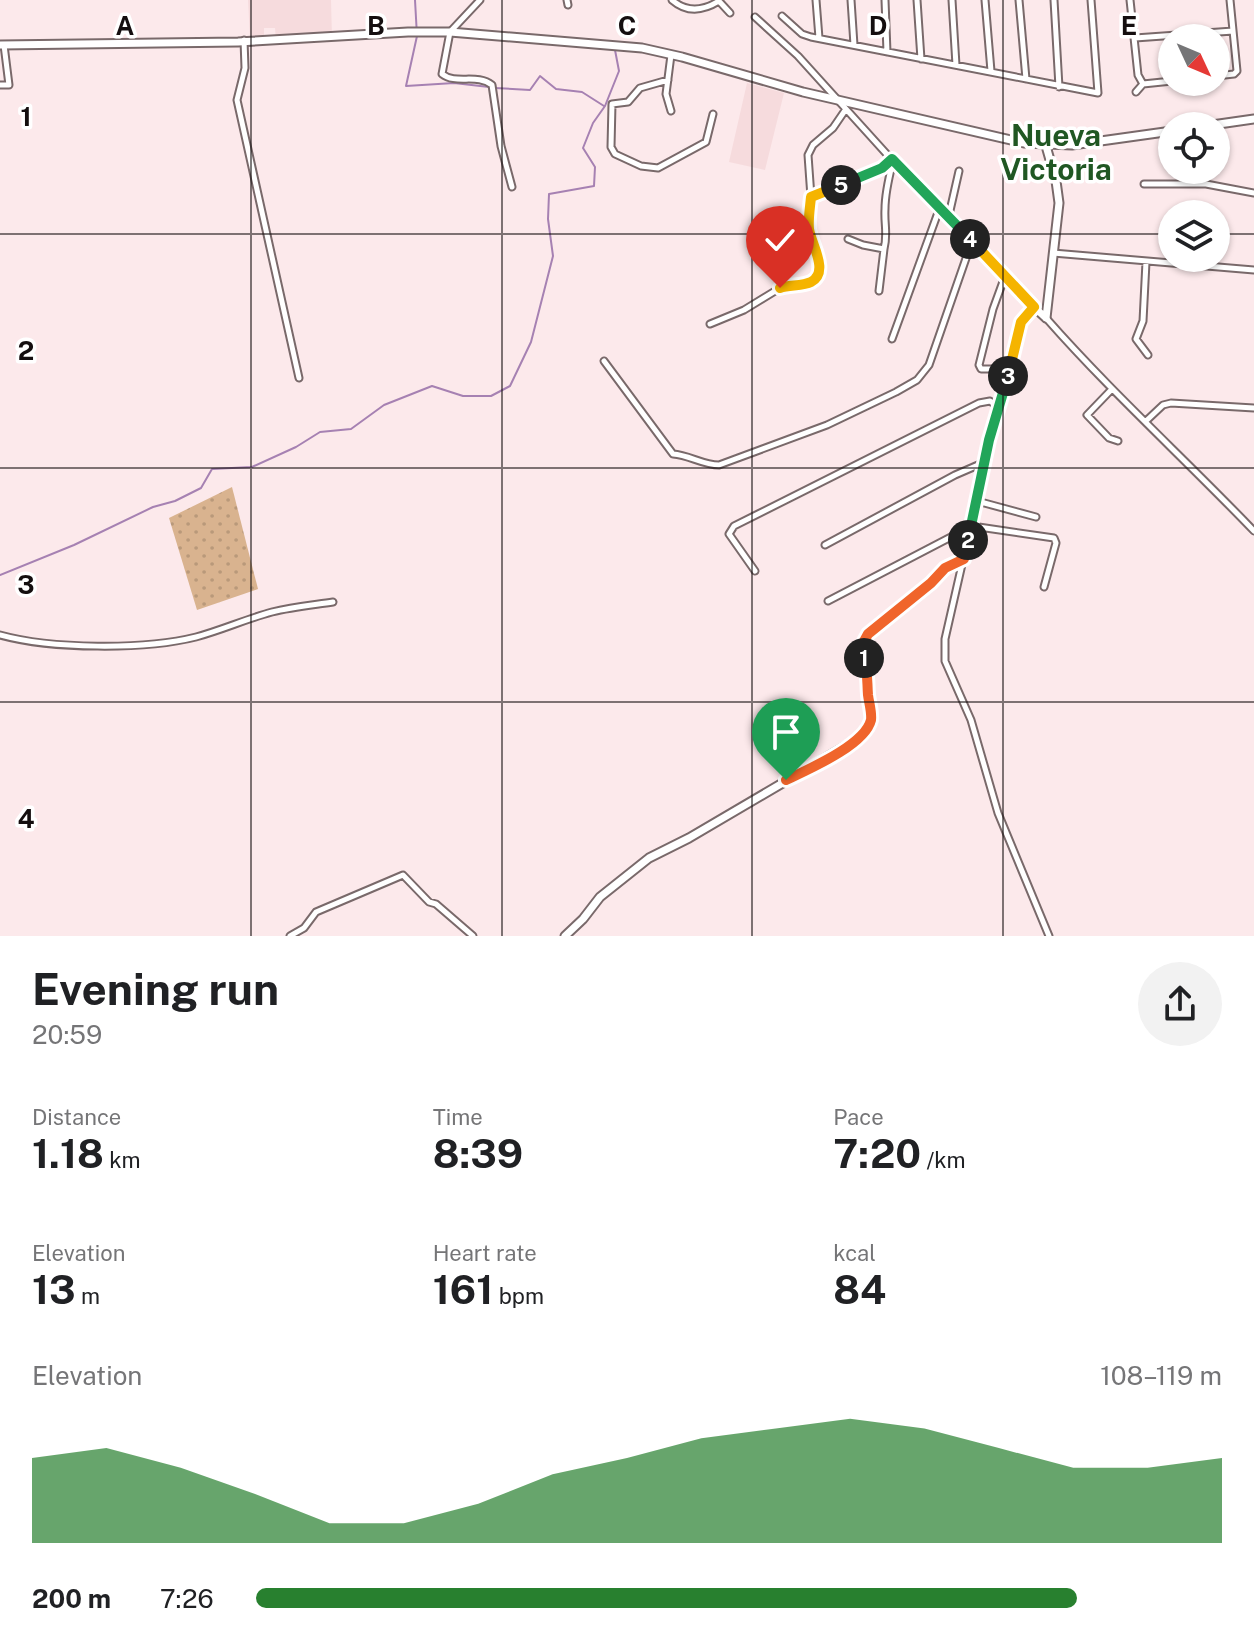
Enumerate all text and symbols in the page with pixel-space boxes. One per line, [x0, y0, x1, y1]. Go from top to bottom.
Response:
text: A [116, 10, 135, 41]
text: B [367, 10, 385, 41]
text: C [618, 10, 636, 41]
text: D [869, 10, 887, 41]
text: E [1121, 10, 1137, 41]
north arrow [1158, 24, 1230, 96]
map controls [1158, 24, 1230, 272]
text: 1 [20, 101, 32, 132]
button: locate [1158, 112, 1230, 184]
district label: Nueva Victoria [1000, 117, 1112, 187]
pin: 5 [821, 165, 861, 205]
text: 5 [834, 172, 848, 198]
button: layers [1158, 200, 1230, 272]
pin [746, 206, 814, 288]
icon: check [758, 218, 802, 262]
pin: 4 [950, 219, 990, 259]
text: 4 [963, 226, 977, 252]
text: 2 [18, 335, 34, 366]
pin: 3 [988, 356, 1028, 396]
text: 3 [1001, 363, 1015, 389]
pin: 2 [948, 520, 988, 560]
text: 2 [961, 527, 975, 553]
text: 3 [17, 569, 35, 600]
pin: 1 [844, 638, 884, 678]
text: 1 [859, 645, 869, 671]
pin [752, 698, 820, 780]
icon: arrive [764, 710, 808, 754]
text: 4 [17, 803, 35, 834]
button: share [1138, 962, 1222, 1046]
text: Evening run [32, 963, 279, 1015]
text: 20:59 [32, 1019, 102, 1050]
text: Distance [32, 1104, 121, 1130]
text: Time [433, 1104, 483, 1130]
text: Pace [833, 1104, 884, 1130]
text: 1.18 [32, 1130, 104, 1177]
text: 8:39 [433, 1130, 523, 1177]
text: 7:20 [833, 1130, 921, 1177]
text: km [104, 1147, 141, 1173]
text: /km [921, 1147, 966, 1173]
text: Elevation [32, 1240, 125, 1266]
text: Heart rate [433, 1240, 537, 1266]
text: kcal [833, 1240, 876, 1266]
text: 13 [32, 1266, 76, 1313]
text: 161 [433, 1266, 493, 1313]
text: 84 [833, 1266, 886, 1313]
text: m [76, 1283, 100, 1309]
text: bpm [493, 1283, 544, 1309]
text: Elevation [32, 1360, 142, 1391]
text: 108–119 m [1100, 1360, 1222, 1391]
text: 200 m [32, 1583, 111, 1614]
text: 7:26 [160, 1583, 214, 1614]

